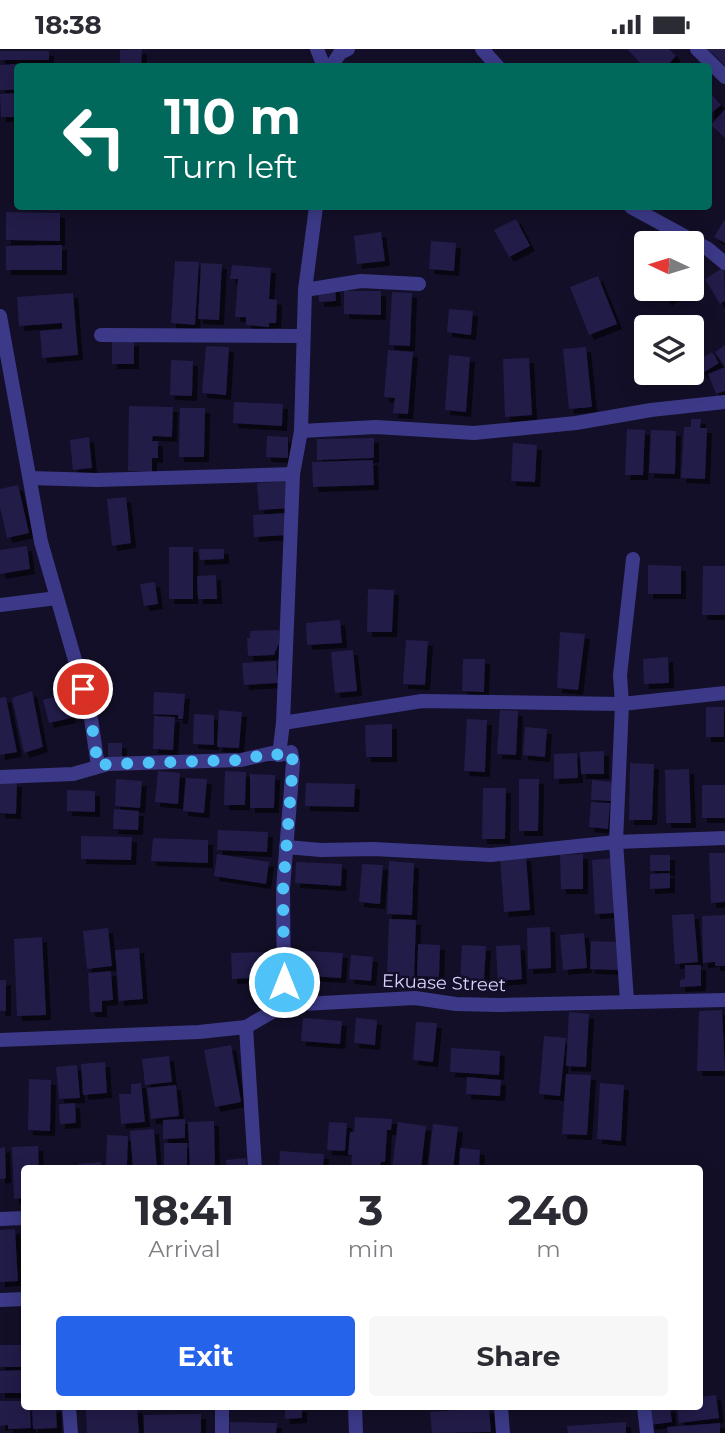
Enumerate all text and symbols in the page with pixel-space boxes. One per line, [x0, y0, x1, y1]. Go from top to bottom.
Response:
text: 18:38 [35, 9, 102, 41]
text: 110 m [164, 87, 301, 146]
icon: left [49, 91, 140, 182]
text: Turn left [164, 147, 298, 186]
north arrow [634, 231, 704, 301]
map controls [634, 231, 704, 385]
button: layers [634, 315, 704, 385]
pin [53, 659, 113, 719]
icon: arrive [64, 670, 102, 708]
position arrow [247, 945, 321, 1019]
street label: Ekuase Street [382, 970, 506, 996]
text: 18:41 [135, 1184, 234, 1236]
text: 3 [358, 1184, 383, 1236]
text: 240 [508, 1184, 589, 1236]
text: Arrival [148, 1235, 221, 1263]
text: min [348, 1235, 394, 1263]
text: m [536, 1235, 561, 1263]
button: Exit [56, 1316, 355, 1396]
button: Share [369, 1316, 668, 1396]

